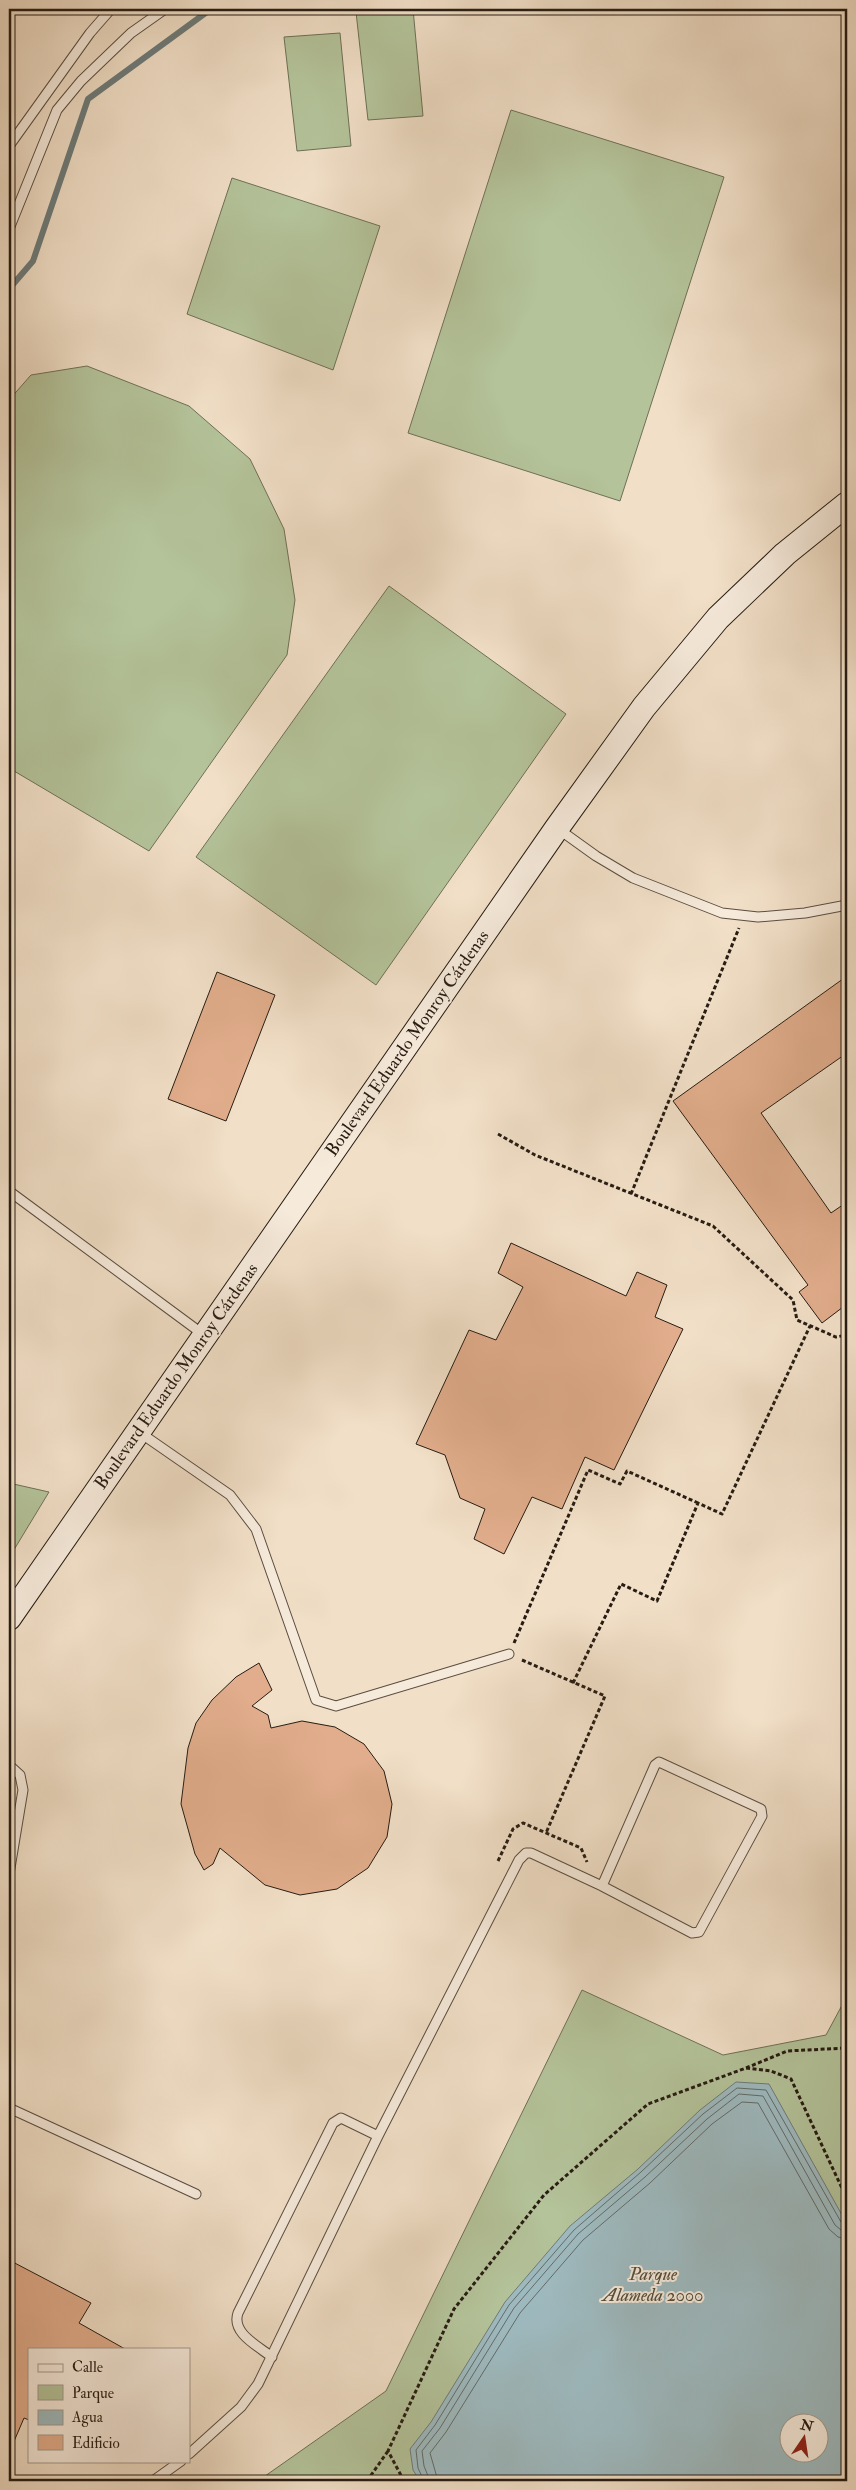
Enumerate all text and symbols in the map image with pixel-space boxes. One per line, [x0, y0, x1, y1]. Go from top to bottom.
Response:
street label: Boulevard Eduardo Monroy Cárdenas [320, 926, 495, 1161]
street label: Boulevard Eduardo Monroy Cárdenas [89, 1259, 264, 1494]
park label: Parque Alameda 2000 [601, 2263, 703, 2307]
legend [28, 2348, 190, 2462]
text: Calle [72, 2358, 103, 2377]
text: Parque [72, 2384, 114, 2403]
text: Agua [71, 2408, 104, 2427]
north arrow [778, 2412, 828, 2462]
text: N [798, 2416, 815, 2436]
text: Edificio [72, 2434, 120, 2453]

